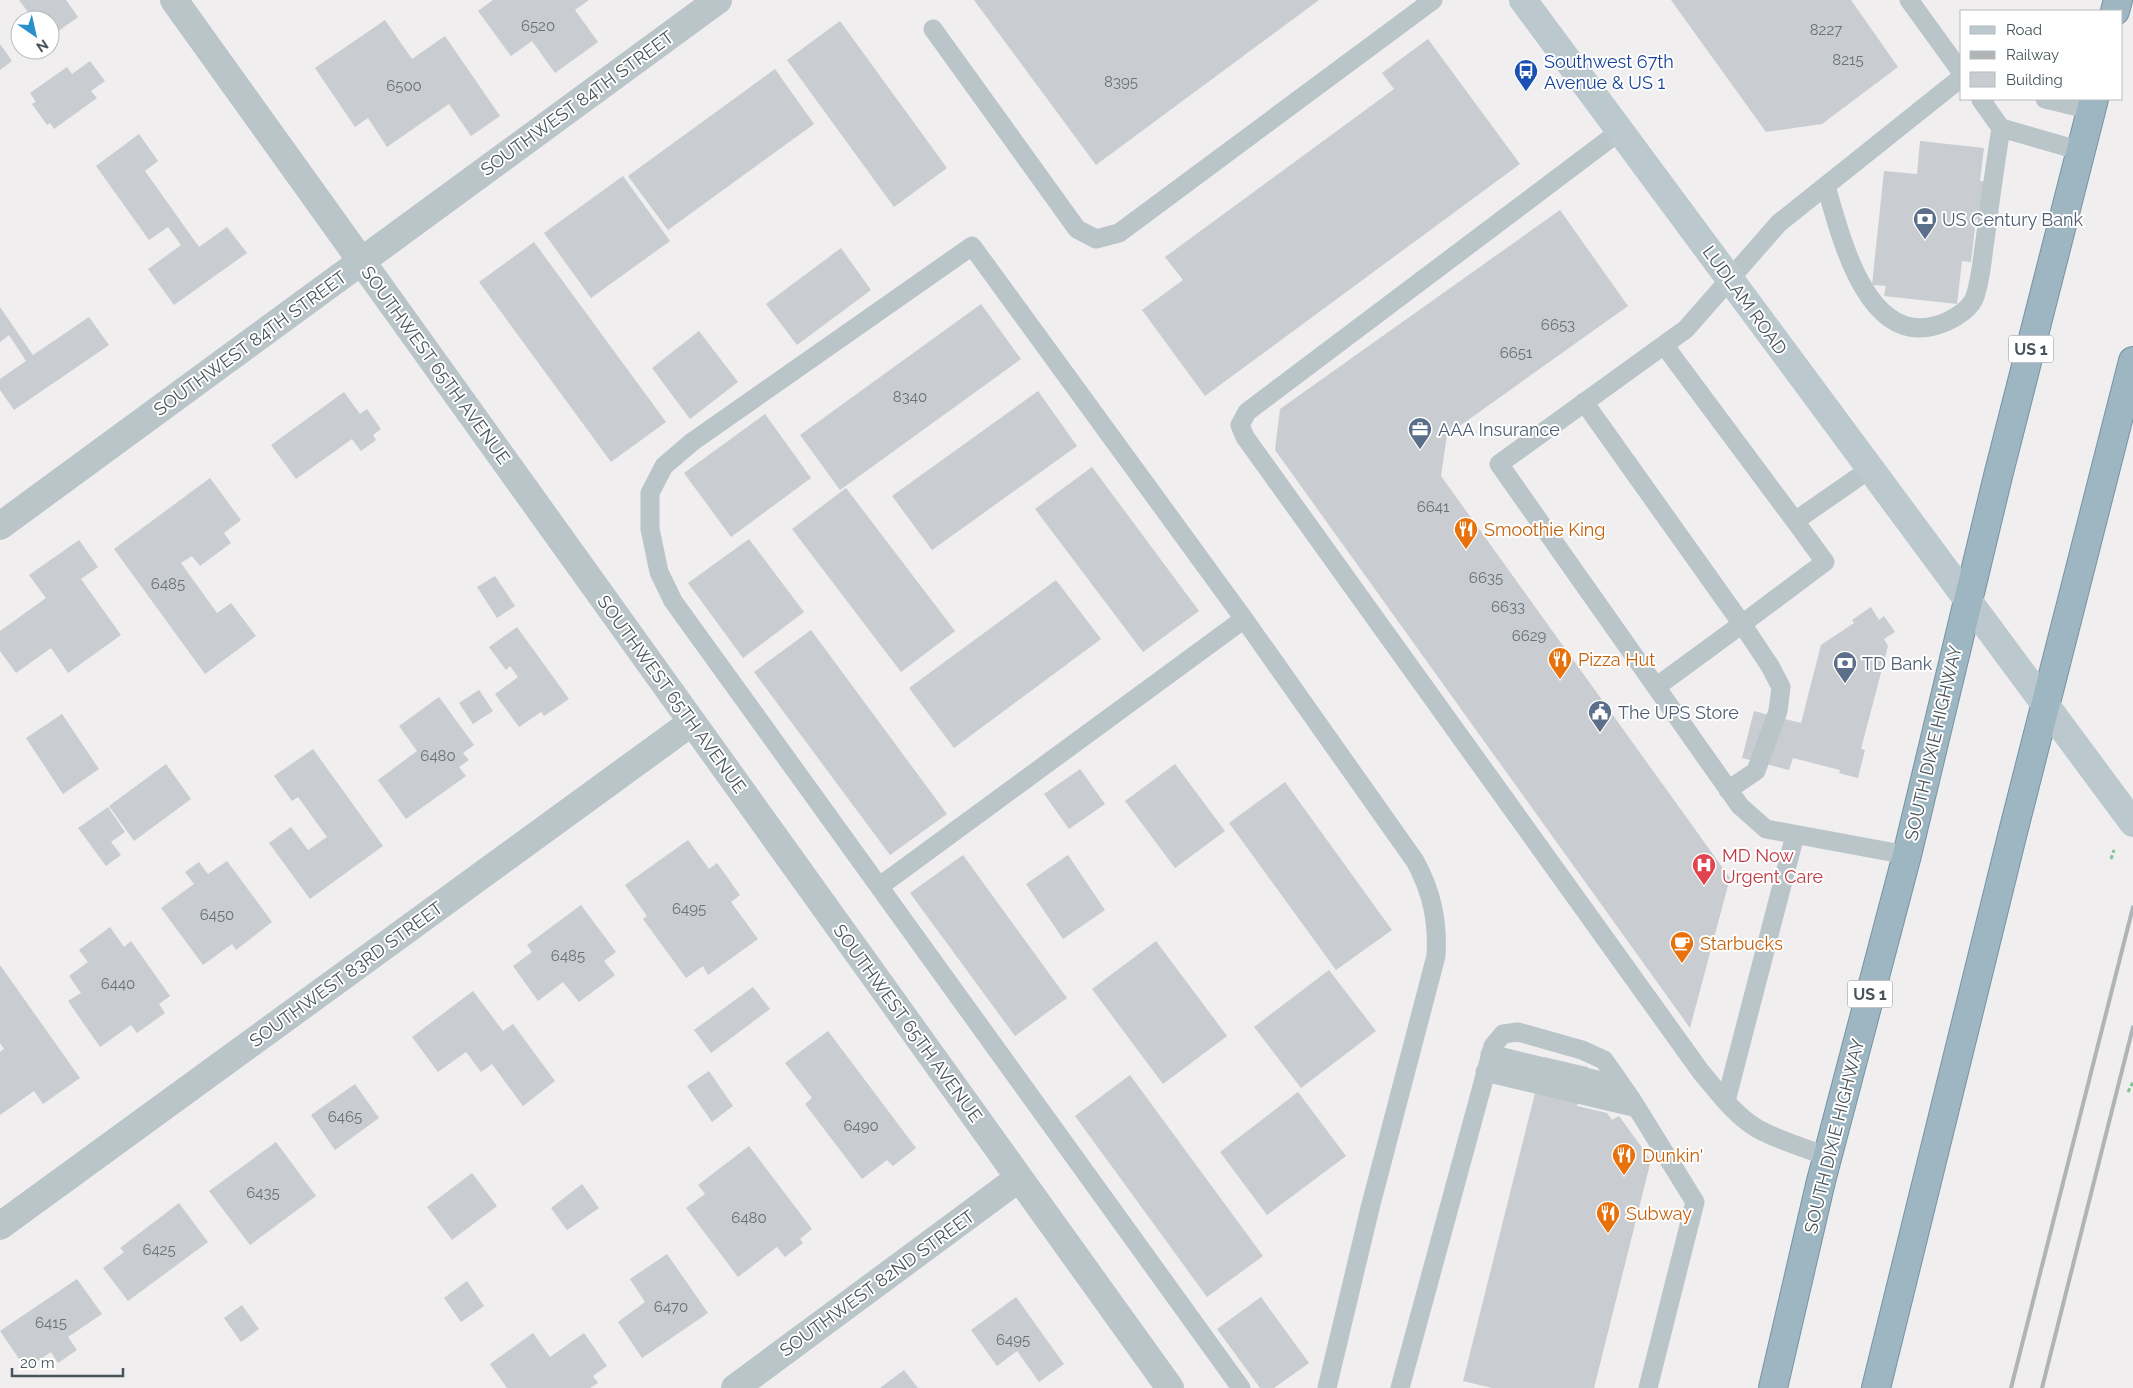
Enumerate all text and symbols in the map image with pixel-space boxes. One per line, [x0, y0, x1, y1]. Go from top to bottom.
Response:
north arrow [10, 10, 60, 60]
legend [1960, 10, 2123, 100]
house number: 6520 [521, 17, 555, 35]
house number: 8227 [1810, 21, 1842, 39]
text: Road [2006, 21, 2042, 39]
street label: SOUTHWEST 84TH STREET [477, 26, 677, 180]
text: N [33, 36, 51, 55]
text: Railway [2006, 46, 2059, 64]
place label: Southwest 67th Avenue & US 1 [1544, 51, 1674, 93]
house number: 8215 [1832, 51, 1864, 69]
bus stop icon: Southwest 67th Avenue & US 1 [1513, 58, 1539, 92]
text: Building [2006, 71, 2063, 89]
house number: 8395 [1104, 73, 1138, 91]
house number: 6500 [386, 77, 422, 95]
bank icon: US Century Bank [1912, 206, 1938, 240]
place label: US Century Bank [1942, 209, 2084, 230]
street label: LUDLAM ROAD [1699, 242, 1792, 359]
street label: SOUTHWEST 65TH AVENUE [357, 262, 515, 468]
street label: SOUTHWEST 84TH STREET [150, 266, 350, 420]
house number: 6653 [1541, 316, 1575, 334]
road number: US 1 [2008, 336, 2054, 362]
house number: 6651 [1500, 344, 1533, 362]
house number: 8340 [893, 388, 927, 406]
office icon: AAA Insurance [1407, 416, 1433, 450]
place label: AAA Insurance [1438, 419, 1560, 440]
house number: 6641 [1417, 498, 1450, 516]
restaurant icon: Smoothie King [1453, 516, 1479, 550]
place label: Smoothie King [1484, 519, 1605, 540]
house number: 6635 [1469, 569, 1503, 587]
house number: 6485 [151, 575, 185, 593]
street label: SOUTHWEST 65TH AVENUE [593, 591, 751, 797]
house number: 6633 [1491, 598, 1525, 616]
house number: 6629 [1512, 627, 1547, 645]
street label: SOUTH DIXIE HIGHWAY [1900, 643, 1966, 843]
restaurant icon: Pizza Hut [1547, 646, 1573, 680]
place label: Pizza Hut [1578, 649, 1655, 670]
bank icon: TD Bank [1832, 650, 1858, 684]
place label: TD Bank [1862, 653, 1933, 674]
public building icon: The UPS Store [1587, 699, 1613, 733]
place label: The UPS Store [1618, 702, 1739, 723]
house number: 6480 [420, 747, 456, 765]
place label: MD Now Urgent Care [1722, 845, 1823, 887]
hospital icon: MD Now Urgent Care [1691, 852, 1717, 886]
street label: SOUTHWEST 83RD STREET [245, 897, 447, 1051]
house number: 6495 [672, 900, 706, 918]
house number: 6450 [200, 906, 234, 924]
street label: SOUTHWEST 65TH AVENUE [829, 920, 987, 1126]
cafe icon: Starbucks [1669, 930, 1695, 964]
place label: Starbucks [1700, 933, 1783, 954]
house number: 6485 [551, 947, 585, 965]
house number: 6440 [101, 975, 135, 993]
road number: US 1 [1848, 981, 1892, 1008]
street label: SOUTH DIXIE HIGHWAY [1800, 1036, 1868, 1235]
house number: 6465 [328, 1108, 362, 1126]
house number: 6490 [843, 1117, 879, 1135]
restaurant icon: Dunkin' [1611, 1142, 1637, 1176]
place label: Dunkin' [1642, 1145, 1703, 1166]
house number: 6435 [246, 1184, 280, 1202]
restaurant icon: Subway [1595, 1200, 1621, 1234]
place label: Subway [1626, 1203, 1692, 1224]
street label: SOUTHWEST 82ND STREET [775, 1205, 979, 1361]
house number: 6480 [731, 1209, 767, 1227]
house number: 6425 [142, 1241, 176, 1259]
house number: 6470 [654, 1298, 688, 1316]
house number: 6415 [35, 1314, 67, 1332]
house number: 6495 [996, 1331, 1030, 1349]
scale bar [12, 1346, 124, 1378]
text: 20 m [20, 1354, 55, 1372]

